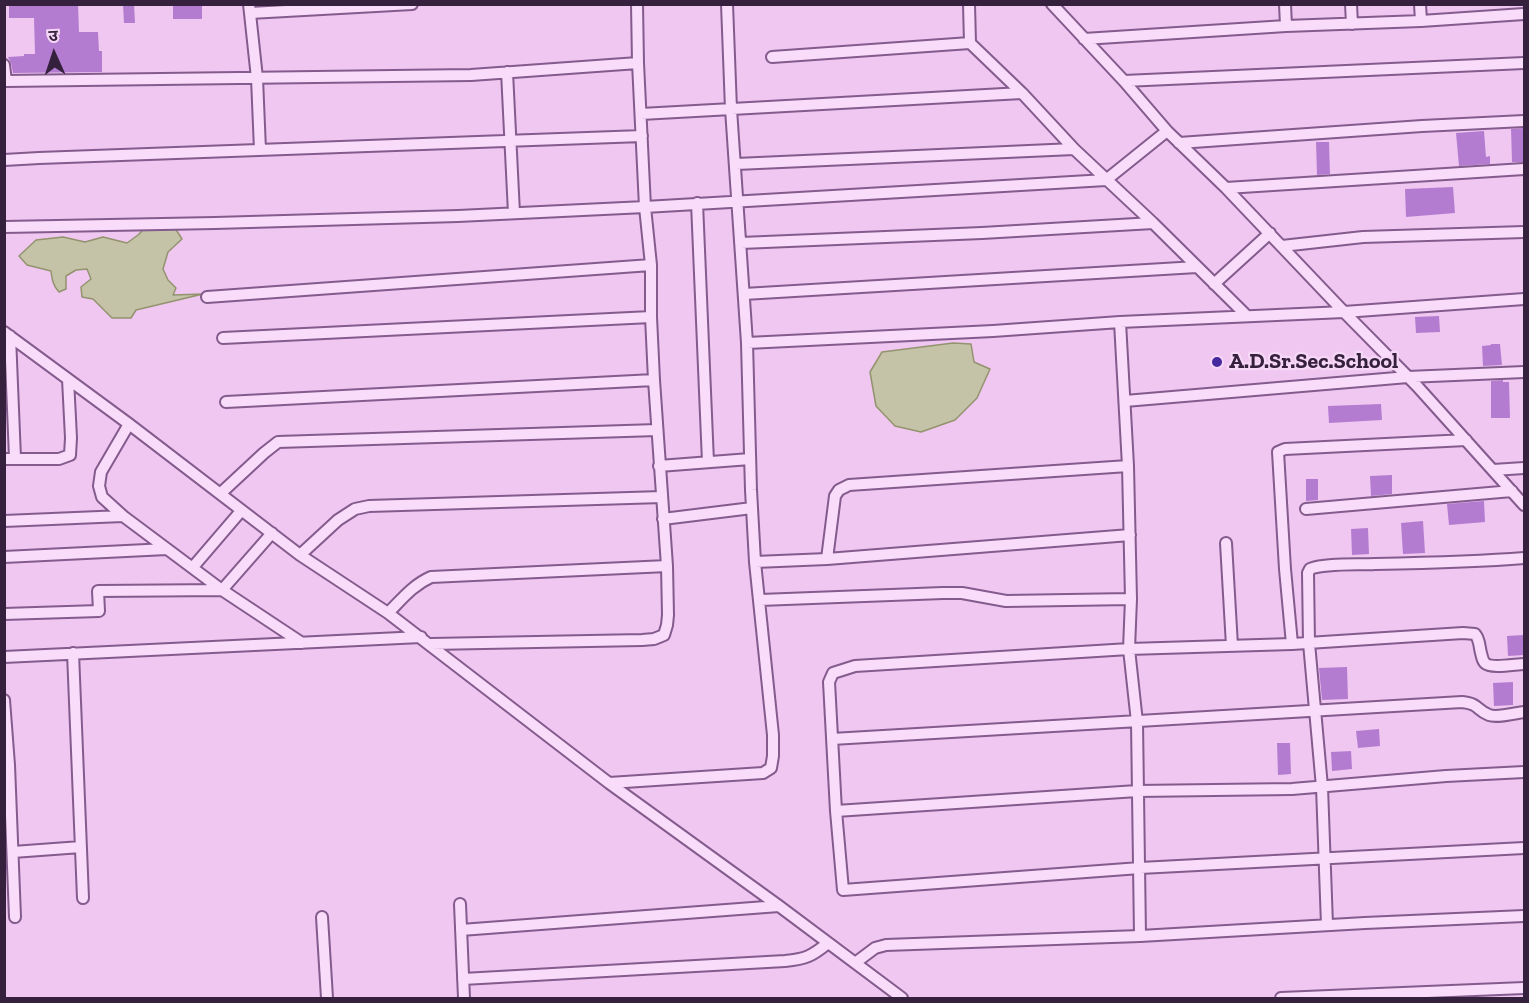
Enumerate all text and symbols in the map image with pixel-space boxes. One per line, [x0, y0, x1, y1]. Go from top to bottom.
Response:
north arrow [24, 24, 84, 84]
text: उ [48, 26, 58, 45]
place label: A.D.Sr.Sec.School [1229, 349, 1398, 375]
marker: A.D.Sr.Sec.School [1210, 355, 1224, 369]

